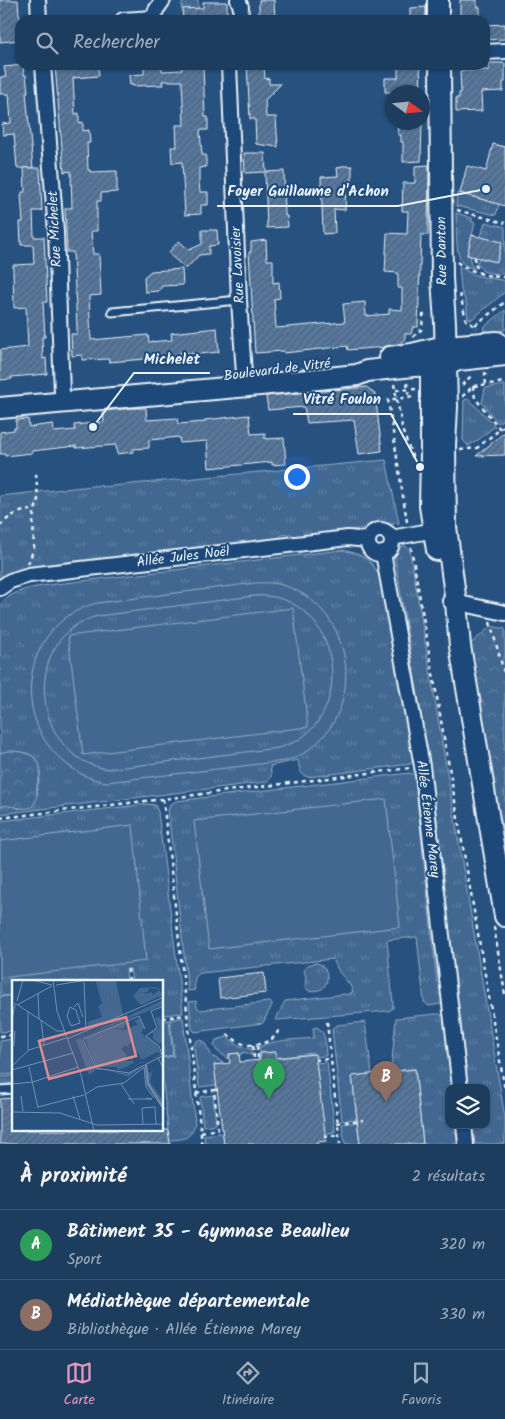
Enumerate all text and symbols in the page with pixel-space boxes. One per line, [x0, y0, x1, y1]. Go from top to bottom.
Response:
search box [15, 15, 490, 70]
text: Rechercher [73, 28, 160, 58]
icon: search [33, 29, 61, 57]
north arrow [385, 85, 430, 130]
callout: Foyer Guillaume d'Achon [217, 176, 398, 206]
text: Foyer Guillaume d'Achon [227, 180, 389, 204]
street label: Rue Michelet [42, 190, 68, 268]
street label: Rue Danton [430, 216, 454, 286]
street label: Rue Lavoisier [225, 225, 251, 304]
callout: Michelet [134, 343, 210, 373]
text: Michelet [144, 348, 200, 372]
street label: Boulevard de Vitré [222, 352, 332, 387]
callout: Vitré Foulon [293, 384, 391, 414]
text: Vitré Foulon [303, 388, 381, 412]
your location [284, 464, 310, 490]
street label: Allée Jules Noël [135, 540, 231, 574]
street label: Allée Étienne Marey [410, 759, 446, 880]
inset map [12, 980, 164, 1132]
pin: A [253, 1058, 285, 1099]
pin: B [370, 1061, 402, 1102]
map controls [445, 1084, 490, 1129]
button: layers [445, 1084, 490, 1129]
text: À proximité [20, 1160, 127, 1193]
text: 2 résultats [412, 1164, 485, 1189]
text: Bâtiment 35 - Gymnase Beaulieu [67, 1217, 349, 1247]
text: A [31, 1232, 41, 1257]
text: 320 m [439, 1232, 485, 1257]
text: Sport [67, 1247, 102, 1272]
text: Médiathèque départementale [67, 1287, 310, 1317]
text: B [31, 1302, 41, 1327]
text: 330 m [440, 1302, 485, 1327]
text: Bibliothèque · Allée Étienne Marey [67, 1317, 301, 1342]
tab: Carte [64, 1359, 95, 1411]
tab: Itinéraire [222, 1359, 274, 1411]
tab: Favoris [401, 1359, 441, 1411]

